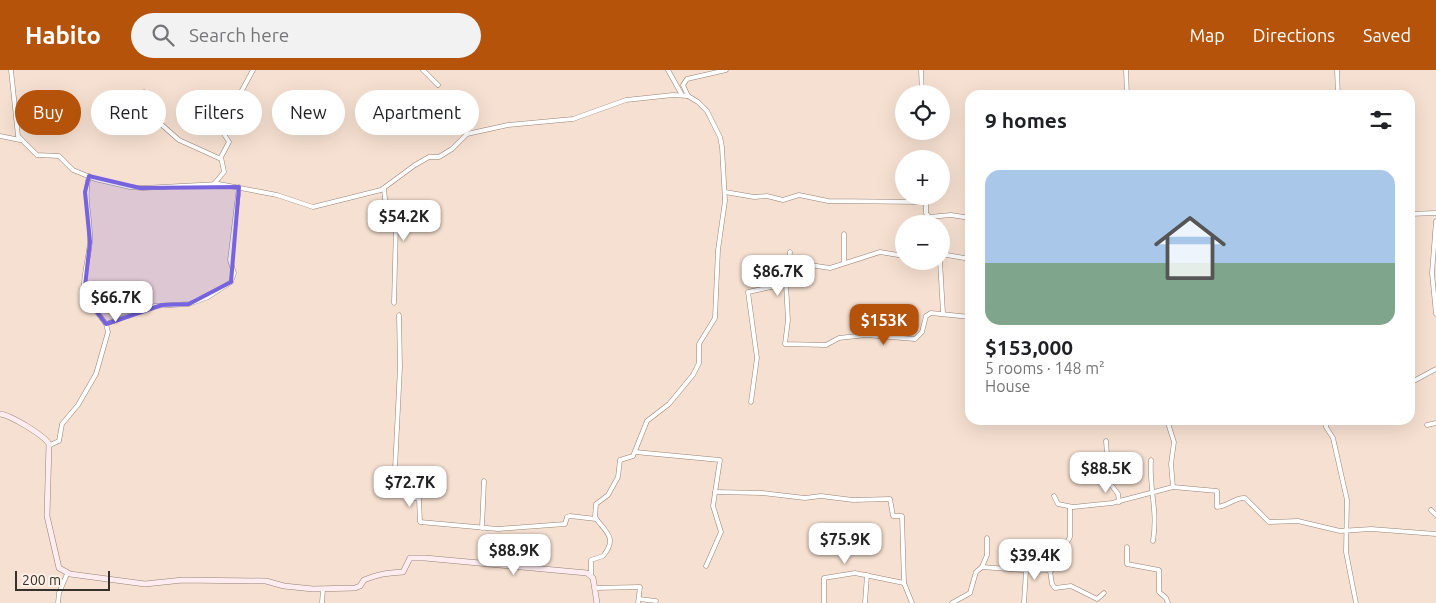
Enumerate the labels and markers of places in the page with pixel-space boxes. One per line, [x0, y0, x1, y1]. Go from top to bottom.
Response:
pin: $54.2K [363, 200, 445, 242]
pin: $86.7K [737, 254, 819, 297]
pin: $66.7K [75, 280, 157, 323]
pin: $153K [849, 304, 919, 346]
pin: $88.5K [1065, 452, 1147, 494]
pin: $72.7K [369, 466, 451, 508]
pin: $75.9K [804, 522, 886, 565]
pin: $88.9K [473, 534, 555, 576]
pin: $39.4K [994, 538, 1076, 581]

